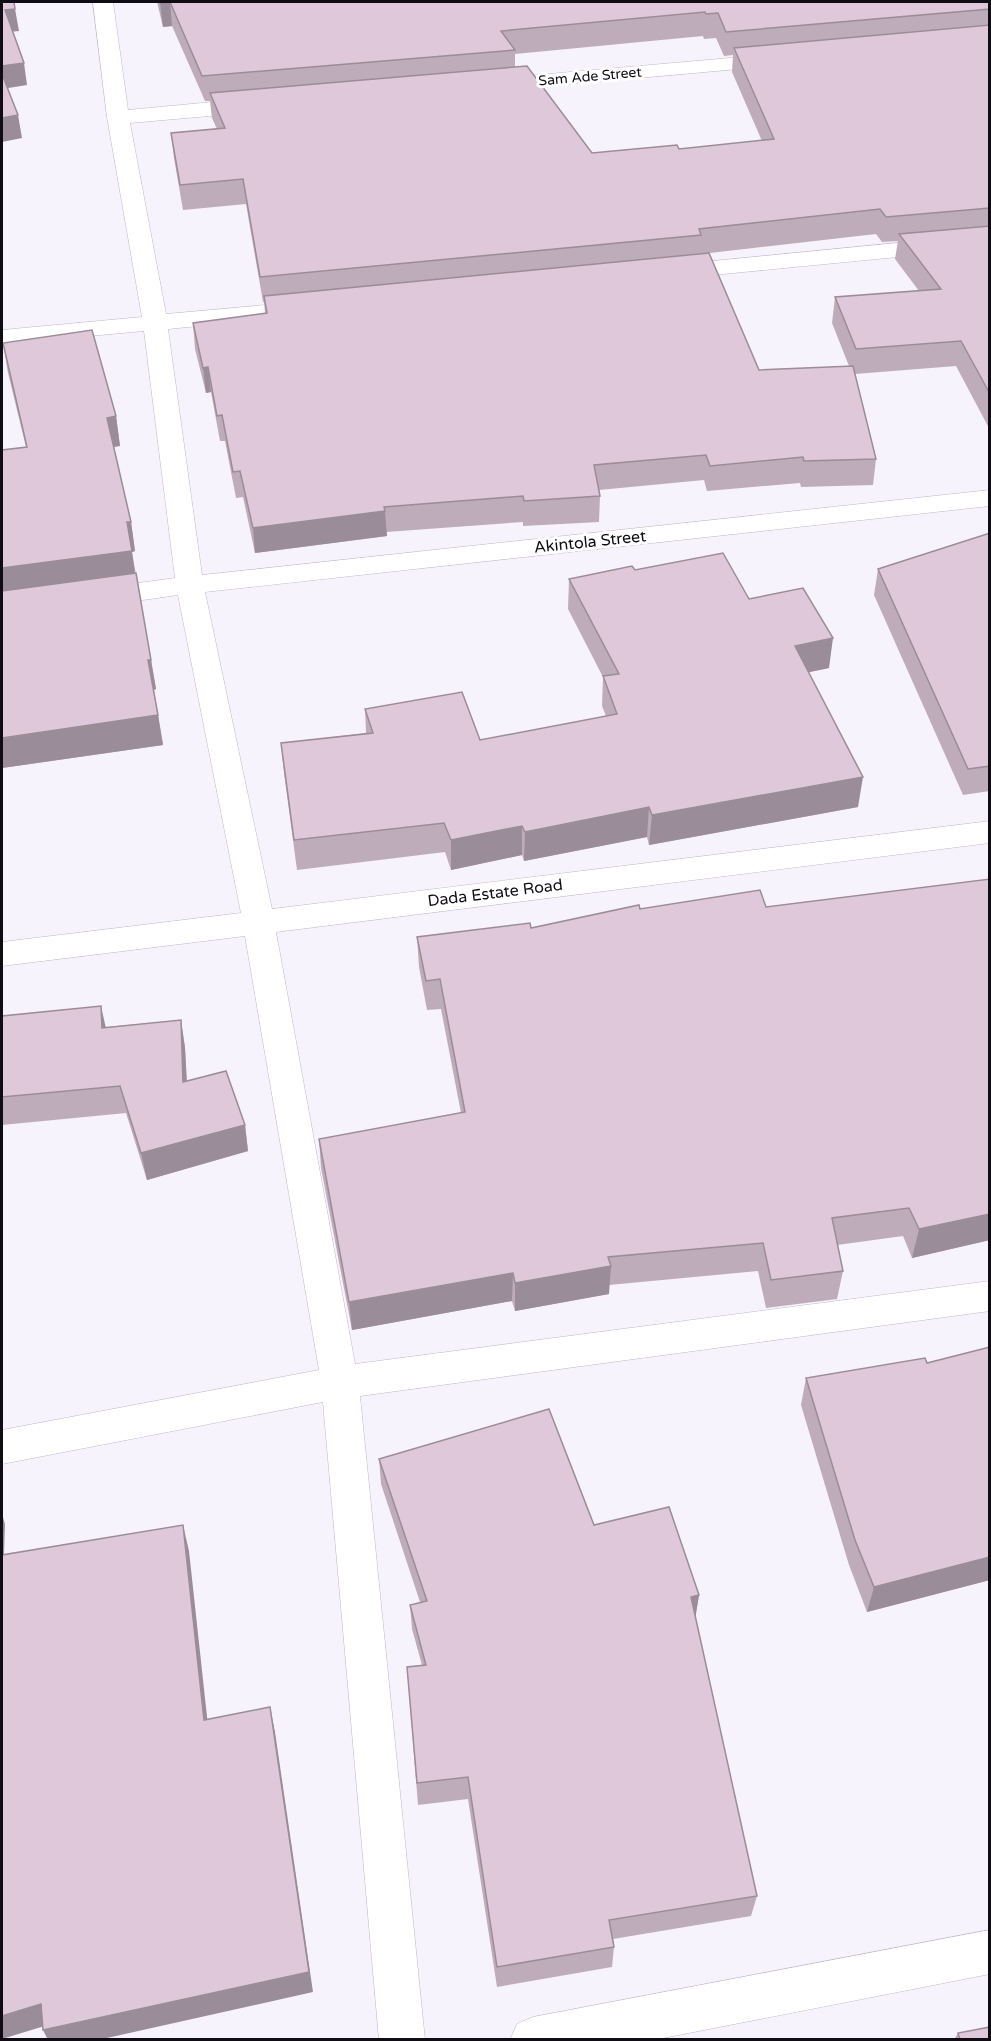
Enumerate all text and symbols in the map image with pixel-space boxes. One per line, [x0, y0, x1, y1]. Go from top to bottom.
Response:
street label: Sam Ade Street [538, 63, 643, 89]
street label: Akintola Street [533, 526, 647, 558]
street label: Dada Estate Road [426, 875, 564, 911]

